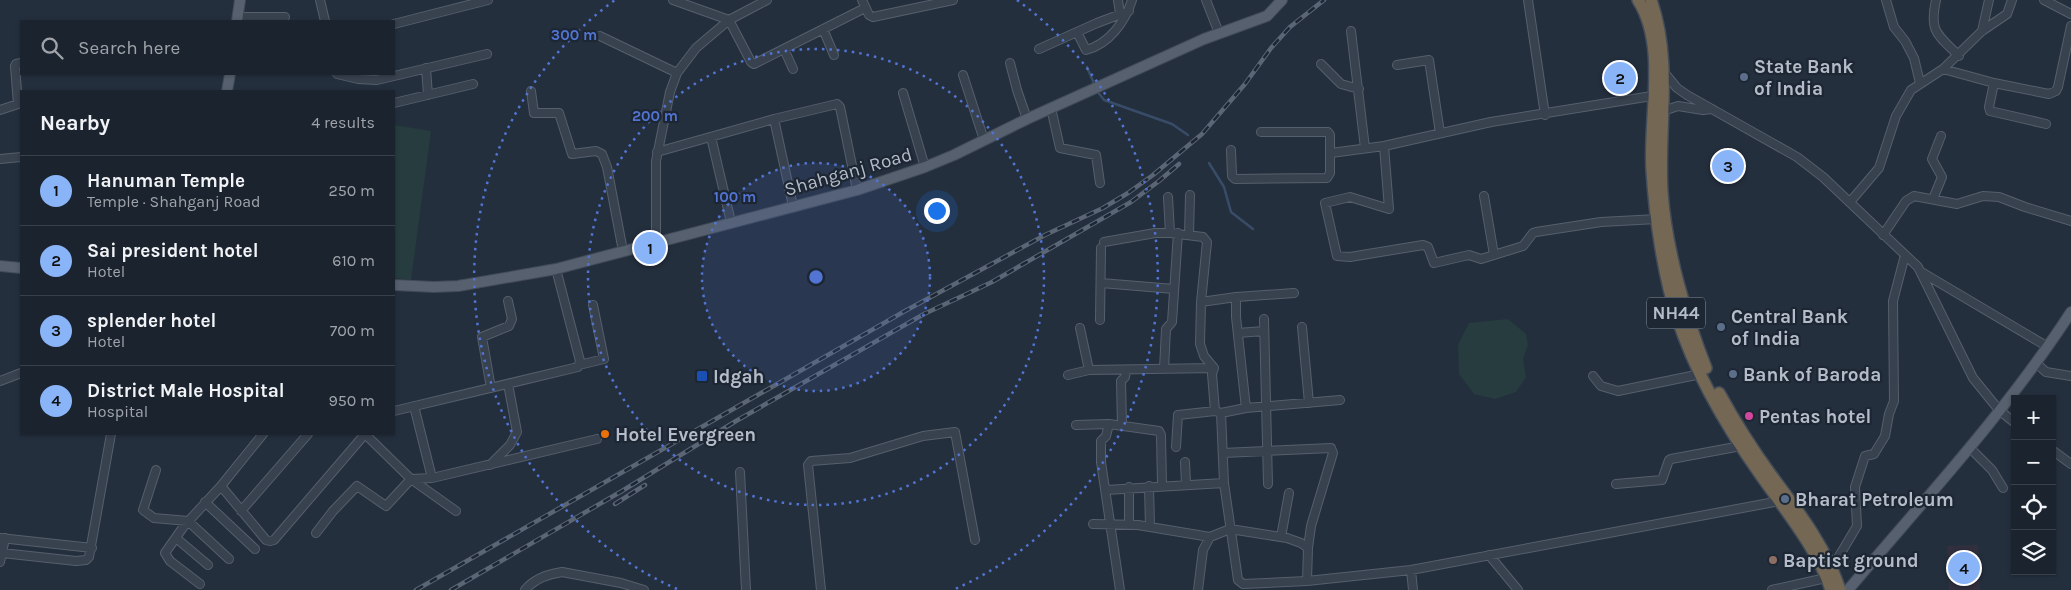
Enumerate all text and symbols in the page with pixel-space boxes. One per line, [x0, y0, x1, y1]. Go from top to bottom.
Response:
search box [20, 20, 395, 75]
text: 300 m [551, 26, 597, 44]
icon: search [38, 34, 66, 62]
text: Search here [78, 37, 180, 59]
place label: State Bank of India [1754, 56, 1854, 100]
pin: 2 [1604, 59, 1636, 97]
marker: State Bank of India [1738, 71, 1750, 83]
text: 200 m [632, 107, 678, 125]
text: Nearby [40, 111, 110, 135]
text: 4 results [311, 113, 375, 132]
street label: Shahganj Road [782, 143, 915, 201]
pin: 3 [1712, 147, 1744, 185]
text: Hanuman Temple [87, 170, 245, 192]
text: 1 [53, 181, 59, 200]
text: 250 m [328, 181, 375, 200]
text: 100 m [714, 188, 756, 206]
text: Temple · Shahganj Road [87, 192, 260, 211]
your location [924, 198, 950, 224]
pin: 1 [634, 229, 666, 267]
text: Sai president hotel [87, 240, 258, 262]
text: 2 [51, 251, 61, 270]
text: 610 m [332, 251, 375, 270]
text: Hotel [87, 262, 125, 281]
centre of rings [807, 268, 825, 286]
road number: NH44 [1647, 298, 1705, 328]
place label: Central Bank of India [1731, 306, 1848, 350]
text: splender hotel [87, 310, 216, 332]
text: 3 [51, 321, 61, 340]
text: 700 m [330, 321, 375, 340]
marker: Central Bank of India [1715, 321, 1727, 333]
text: Hotel [87, 332, 125, 351]
place label: Bank of Baroda [1743, 364, 1881, 386]
place label: Idgah [713, 366, 764, 388]
marker: Bank of Baroda [1727, 368, 1739, 380]
marker: Idgah [695, 369, 709, 383]
text: District Male Hospital [87, 380, 285, 402]
text: 4 [51, 391, 61, 410]
text: 950 m [328, 391, 375, 410]
map controls [2011, 395, 2056, 575]
button: + [2011, 395, 2056, 440]
text: Hospital [87, 402, 148, 421]
place label: Pentas hotel [1759, 406, 1871, 428]
marker: Pentas hotel [1743, 410, 1755, 422]
place label: Hotel Evergreen [615, 424, 756, 446]
marker: Hotel Evergreen [599, 428, 611, 440]
button: − [2011, 440, 2056, 485]
button: locate [2011, 485, 2056, 530]
place label: Bharat Petroleum [1795, 489, 1954, 511]
marker: Bharat Petroleum [1779, 493, 1791, 505]
button: layers [2011, 530, 2056, 575]
pin: 4 [1948, 549, 1980, 587]
place label: Baptist ground [1783, 550, 1919, 572]
marker: Baptist ground [1767, 554, 1779, 566]

